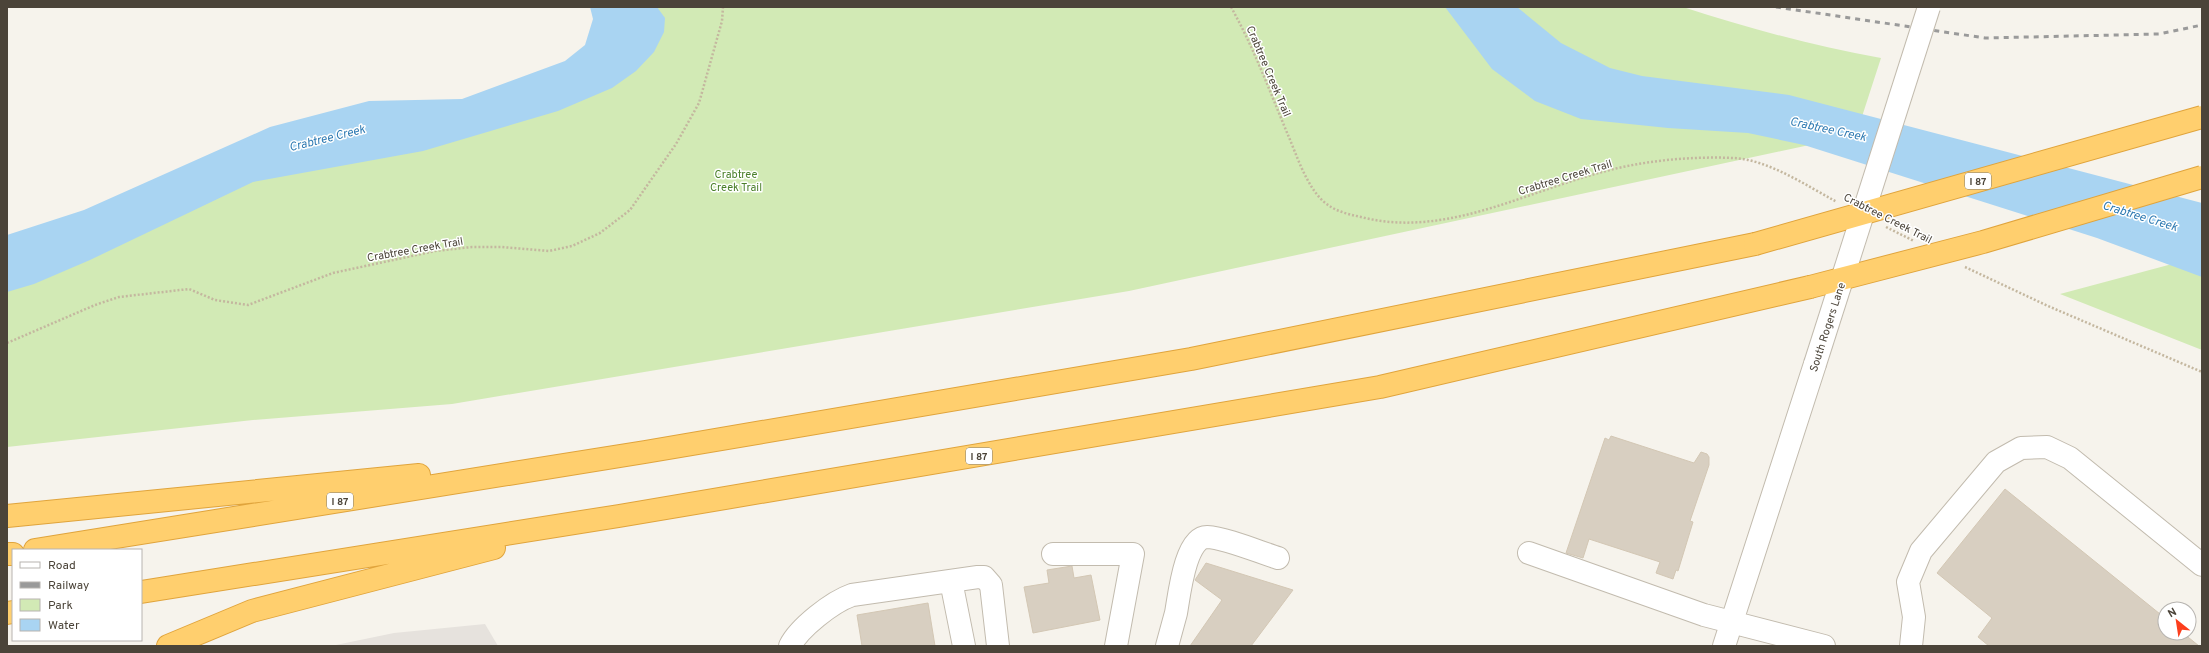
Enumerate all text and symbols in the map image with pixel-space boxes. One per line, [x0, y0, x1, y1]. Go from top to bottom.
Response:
street label: Crabtree Creek Trail [1243, 24, 1294, 119]
water label: Crabtree Creek [1788, 114, 1868, 146]
water label: Crabtree Creek [288, 122, 368, 156]
street label: Crabtree Creek Trail [1517, 157, 1614, 199]
park label: Crabtree Creek Trail [710, 168, 762, 195]
road number: I 87 [1965, 173, 1991, 189]
street label: Crabtree Creek Trail [1841, 191, 1934, 247]
water label: Crabtree Creek [2100, 198, 2180, 236]
street label: Crabtree Creek Trail [366, 235, 464, 265]
street label: South Rogers Lane [1807, 281, 1849, 374]
road number: I 87 [966, 448, 992, 464]
road number: I 87 [327, 493, 353, 509]
legend [12, 549, 142, 641]
text: Road [48, 558, 76, 574]
text: Railway [48, 578, 89, 594]
text: Park [48, 598, 73, 614]
north arrow [2157, 601, 2197, 641]
text: N [2166, 605, 2179, 621]
text: Water [48, 618, 80, 634]

